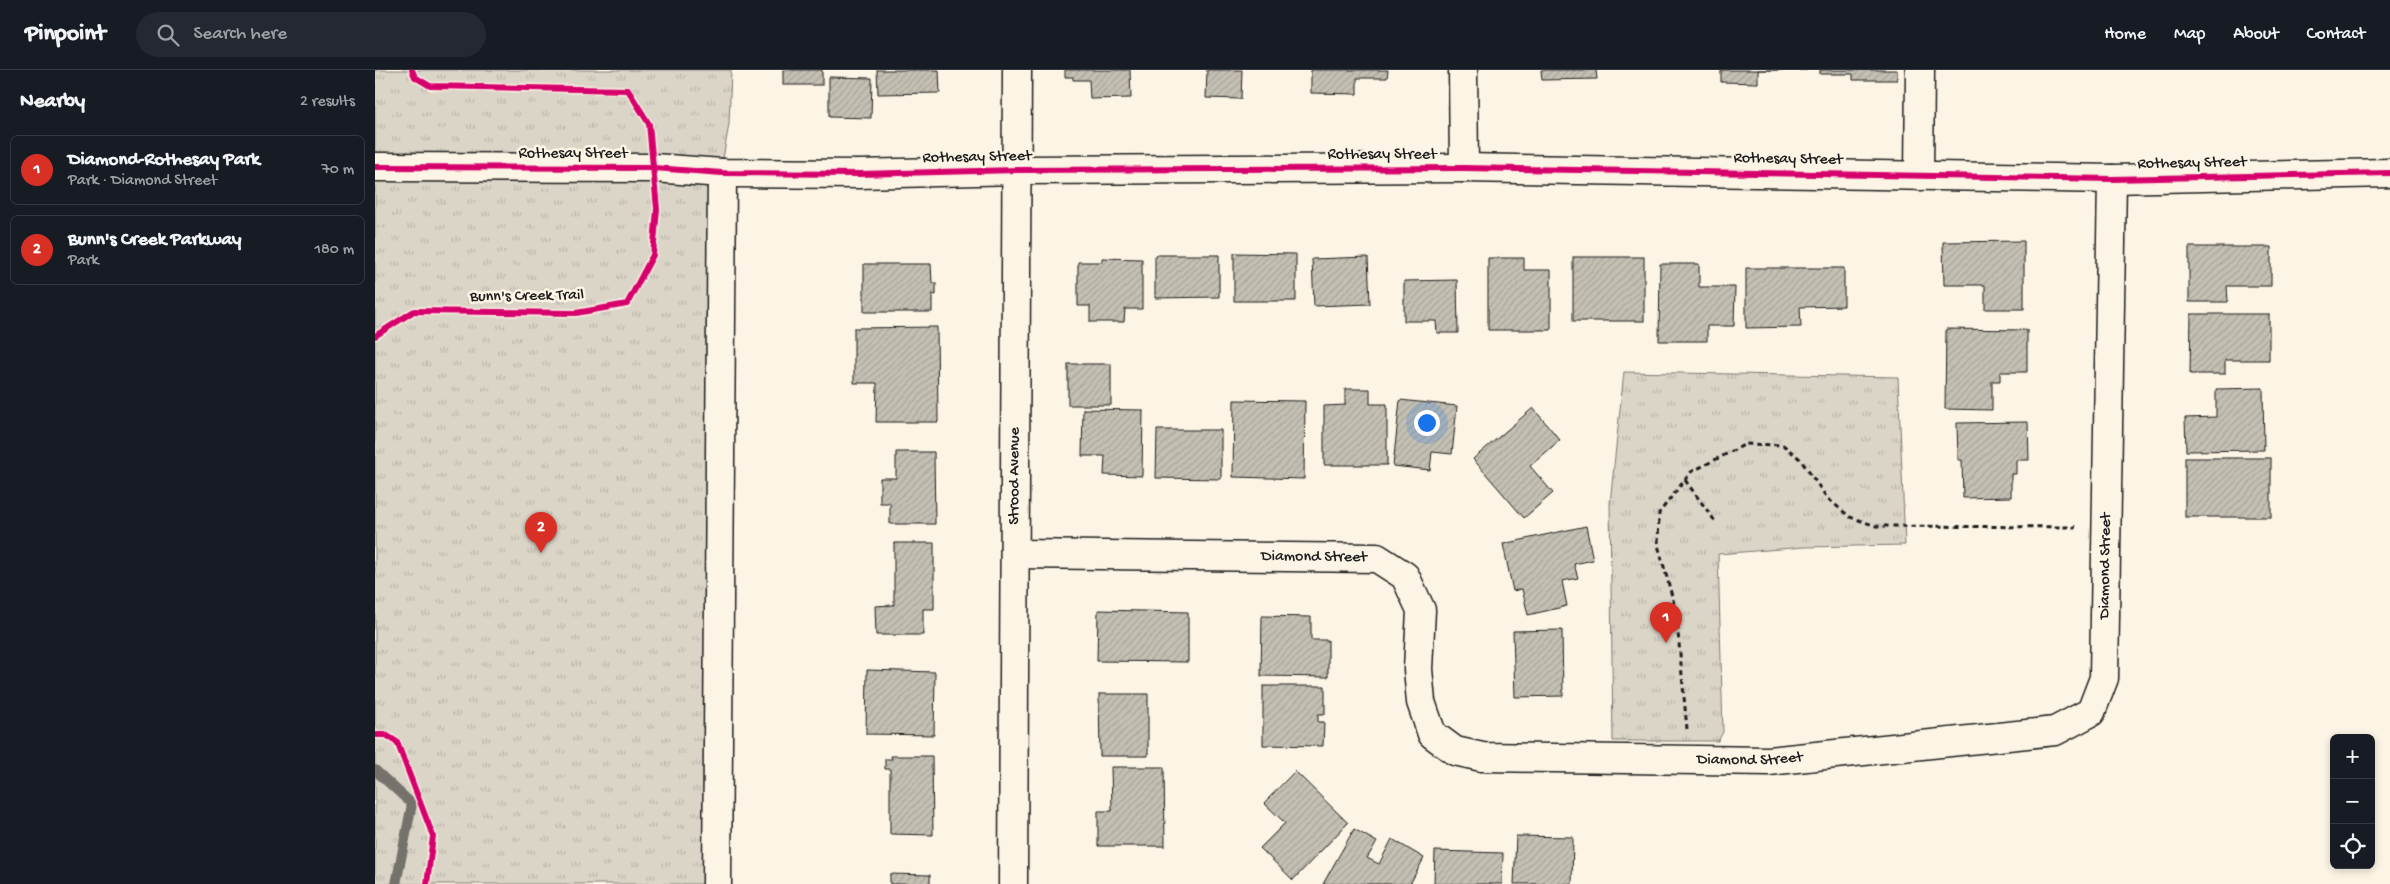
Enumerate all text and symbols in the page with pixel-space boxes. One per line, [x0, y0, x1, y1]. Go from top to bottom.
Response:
search box [136, 12, 486, 57]
text: Pinpoint [25, 20, 106, 49]
icon: search [154, 21, 182, 49]
text: Search here [194, 23, 287, 46]
text: Home [2104, 24, 2146, 45]
text: Map [2174, 24, 2205, 45]
text: About [2233, 24, 2279, 45]
text: Contact [2307, 24, 2365, 45]
text: Nearby [20, 90, 85, 115]
text: 2 results [300, 93, 355, 112]
street label: Rothesay Street [518, 145, 629, 164]
street label: Rothesay Street [1327, 146, 1438, 165]
street label: Rothesay Street [922, 148, 1033, 168]
text: Diamond-Rothesay Park [68, 149, 260, 172]
street label: Rothesay Street [1733, 150, 1844, 170]
street label: Rothesay Street [2137, 154, 2248, 174]
text: 1 [34, 161, 40, 180]
text: 70 m [321, 161, 354, 180]
text: Park · Diamond Street [68, 172, 217, 191]
text: Bunn's Creek Parkway [68, 229, 241, 252]
text: 2 [33, 241, 41, 260]
text: 180 m [315, 241, 354, 260]
text: Park [68, 252, 99, 271]
street label: Bunn's Creek Trail [469, 287, 584, 308]
your location [1414, 410, 1440, 436]
street label: Strood Avenue [1005, 426, 1025, 525]
street label: Diamond Street [2095, 511, 2116, 620]
pin: 2 [525, 512, 557, 553]
street label: Diamond Street [1260, 547, 1369, 567]
pin: 1 [1650, 602, 1682, 643]
map controls [2330, 734, 2375, 869]
button: + [2330, 734, 2375, 779]
street label: Diamond Street [1696, 748, 1805, 771]
button: − [2330, 779, 2375, 824]
button: locate [2330, 824, 2375, 869]

